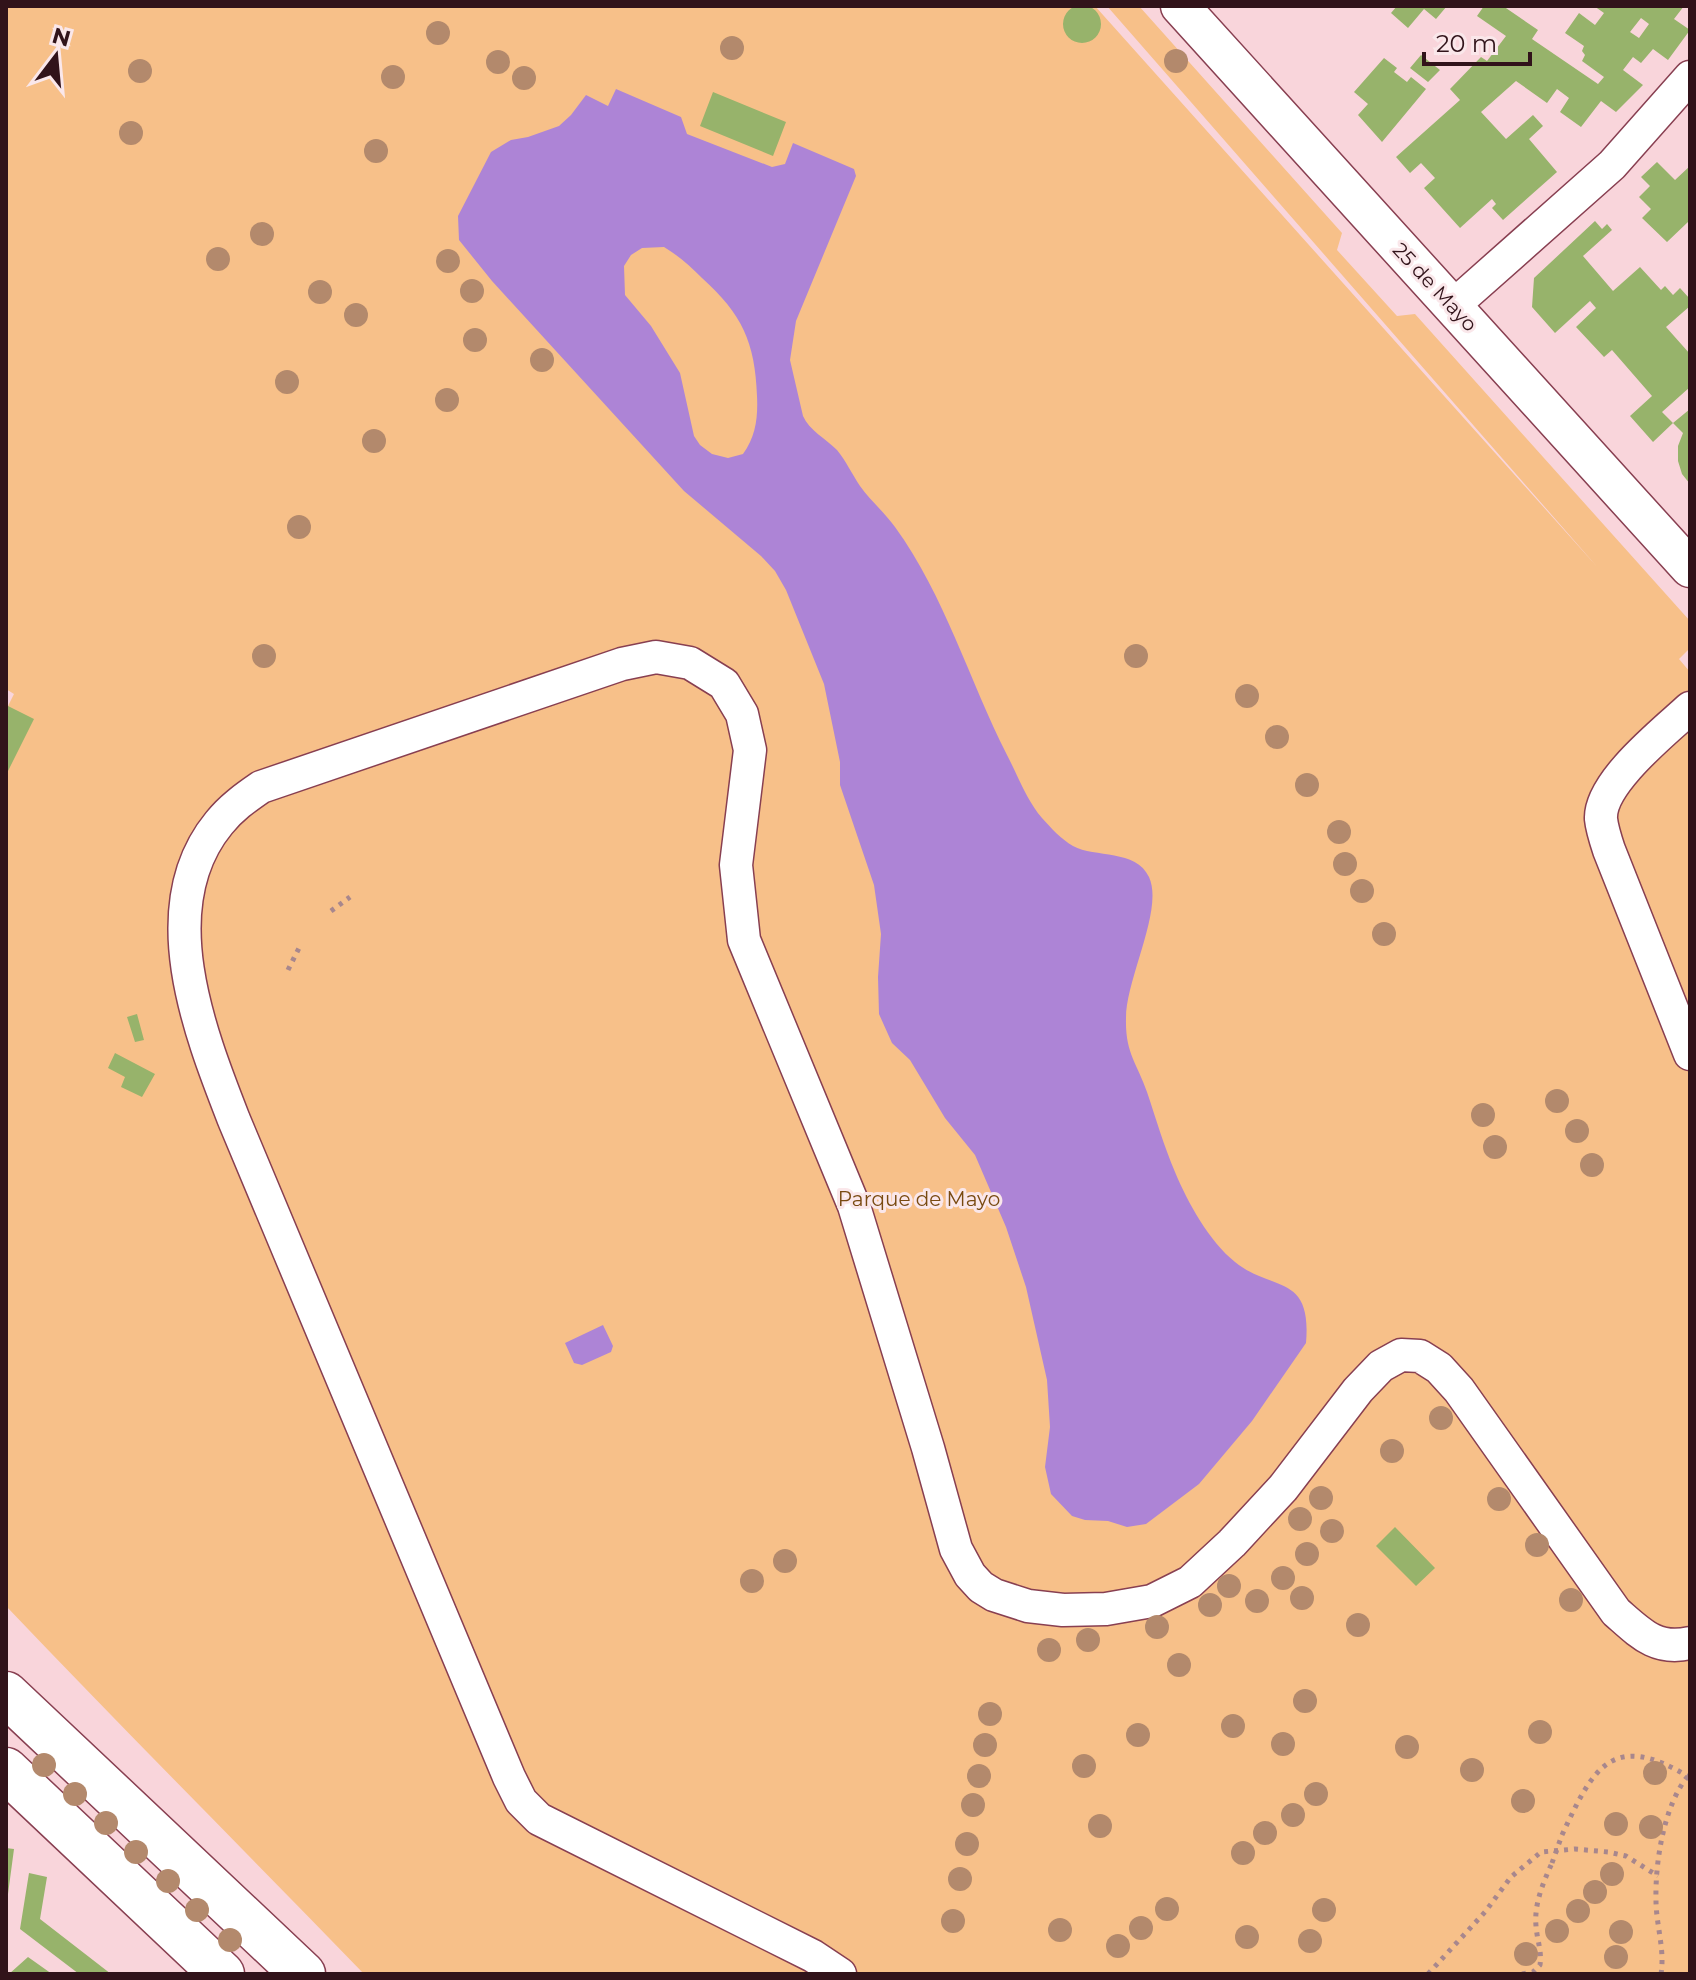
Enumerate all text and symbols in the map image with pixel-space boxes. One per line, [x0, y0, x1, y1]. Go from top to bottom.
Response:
north arrow [16, 16, 96, 96]
scale bar [1424, 16, 1530, 66]
text: N [49, 22, 74, 53]
text: 20 m [1436, 29, 1497, 58]
street label: 25 de Mayo [1388, 238, 1482, 336]
park label: Parque de Mayo [838, 1187, 1000, 1211]

